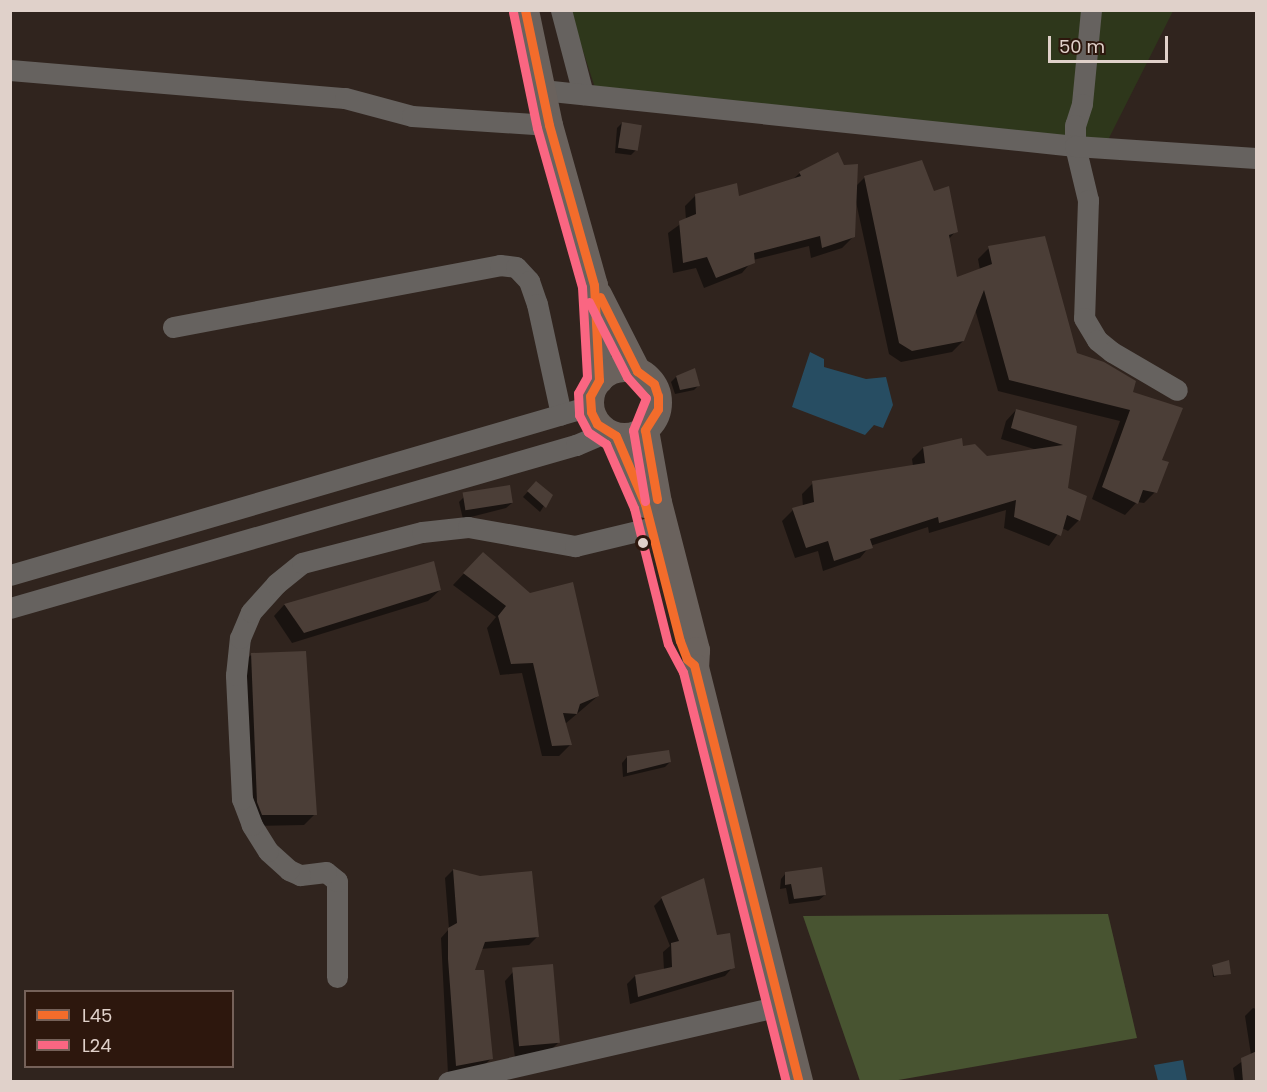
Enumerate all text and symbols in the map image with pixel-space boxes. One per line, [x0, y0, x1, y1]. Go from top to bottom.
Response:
scale bar [1051, 24, 1171, 62]
text: 50 m [1059, 34, 1105, 59]
unlabelled marker [637, 537, 649, 549]
legend [24, 990, 234, 1068]
text: L45 [82, 1003, 112, 1028]
text: L24 [82, 1033, 111, 1058]

